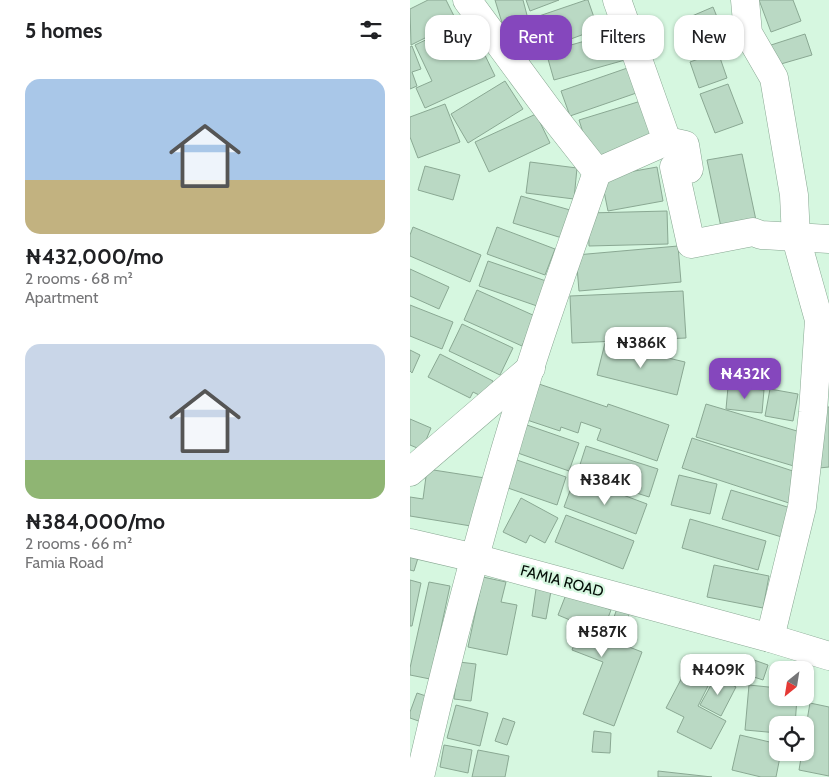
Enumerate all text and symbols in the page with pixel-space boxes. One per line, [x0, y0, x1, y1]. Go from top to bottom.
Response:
chip: Buy [425, 15, 490, 60]
chip: Rent [500, 15, 572, 60]
chip: Filters [582, 15, 664, 60]
chip: New [674, 15, 744, 60]
icon: filters [357, 16, 385, 44]
text: 5 homes [25, 18, 103, 43]
icon: home [160, 111, 250, 201]
text: ₦432,000/mo [25, 244, 164, 269]
text: 2 rooms · 68 m² [25, 269, 133, 288]
text: Apartment [25, 288, 98, 307]
pin: ₦386K [606, 326, 676, 369]
text: ₦386K [616, 333, 666, 352]
pin: ₦432K [710, 358, 780, 400]
text: ₦432K [720, 364, 770, 383]
icon: home [160, 376, 250, 466]
pin: ₦384K [570, 464, 640, 506]
text: ₦384K [579, 470, 631, 489]
text: ₦384,000/mo [25, 509, 165, 534]
text: 2 rooms · 66 m² [25, 534, 132, 553]
text: Famia Road [25, 553, 104, 572]
street label: FAMIA ROAD [518, 561, 606, 601]
pin: ₦587K [567, 616, 637, 658]
text: ₦587K [577, 622, 627, 641]
pin: ₦409K [683, 654, 753, 696]
text: ₦409K [691, 660, 745, 679]
north arrow [769, 661, 814, 706]
map controls [769, 661, 814, 761]
button: locate [769, 716, 814, 761]

